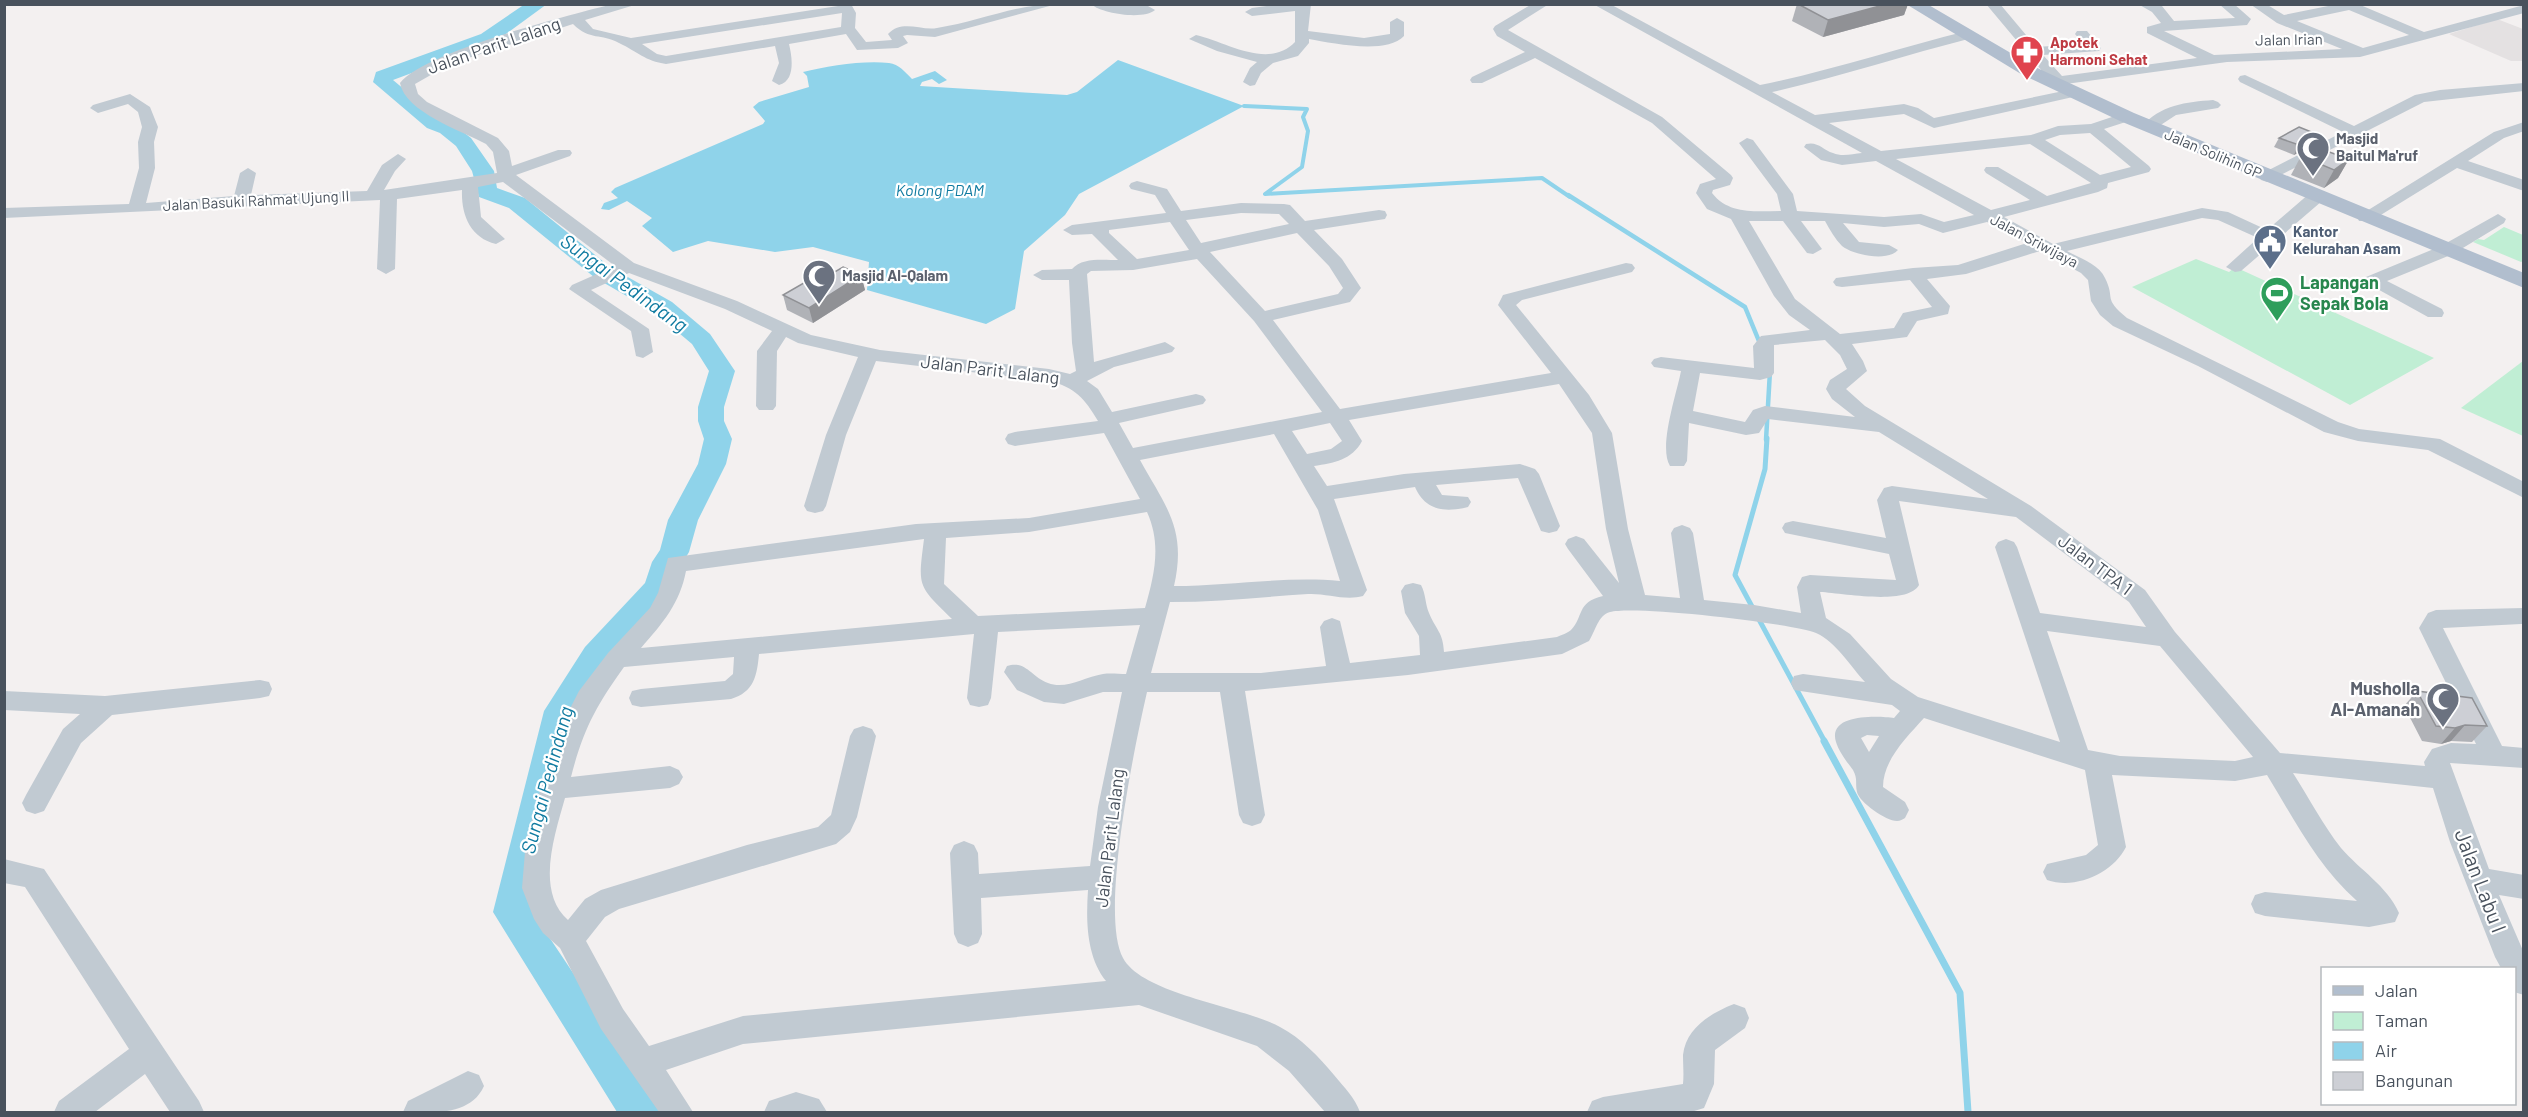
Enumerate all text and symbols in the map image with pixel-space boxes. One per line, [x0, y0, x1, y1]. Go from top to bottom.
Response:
street label: Jalan Parit Lalang [424, 12, 563, 78]
street label: Jalan Irian [2255, 29, 2323, 49]
place label: Apotek Harmoni Sehat [2050, 33, 2148, 68]
pharmacy icon: Apotek Harmoni Sehat [2009, 34, 2045, 81]
street label: Jalan Solihin GP [2162, 125, 2265, 182]
place label: Masjid Baitul Ma'ruf [2336, 129, 2418, 164]
mosque icon: Masjid Baitul Ma'ruf [2295, 130, 2331, 177]
water label: Kolong PDAM [896, 180, 984, 199]
street label: Jalan Basuki Rahmat Ujung II [162, 186, 350, 214]
street label: Jalan Sriwijaya [1987, 209, 2081, 271]
place label: Kantor Kelurahan Asam [2293, 222, 2401, 257]
public building icon: Kantor Kelurahan Asam [2252, 223, 2288, 270]
water label: Sungai Pedindang [556, 228, 693, 336]
mosque icon: Masjid Al-Qalam [801, 258, 837, 305]
place label: Masjid Al-Qalam [842, 266, 948, 284]
place label: Lapangan Sepak Bola [2300, 271, 2389, 314]
sports icon: Lapangan Sepak Bola [2259, 275, 2295, 322]
street label: Jalan Parit Lalang [920, 350, 1061, 388]
street label: Jalan TPA 1 [2054, 529, 2137, 599]
place label: Musholla Al-Amanah [2330, 677, 2420, 720]
mosque icon: Musholla Al-Amanah [2425, 681, 2461, 728]
water label: Sungai Pedindang [515, 704, 577, 856]
street label: Jalan Parit Lalang [1090, 767, 1128, 908]
street label: Jalan Labu I [2450, 825, 2513, 936]
legend [2321, 967, 2516, 1105]
text: Jalan [2375, 979, 2418, 1001]
text: Taman [2375, 1009, 2428, 1031]
text: Air [2375, 1039, 2398, 1061]
text: Bangunan [2375, 1069, 2453, 1091]

